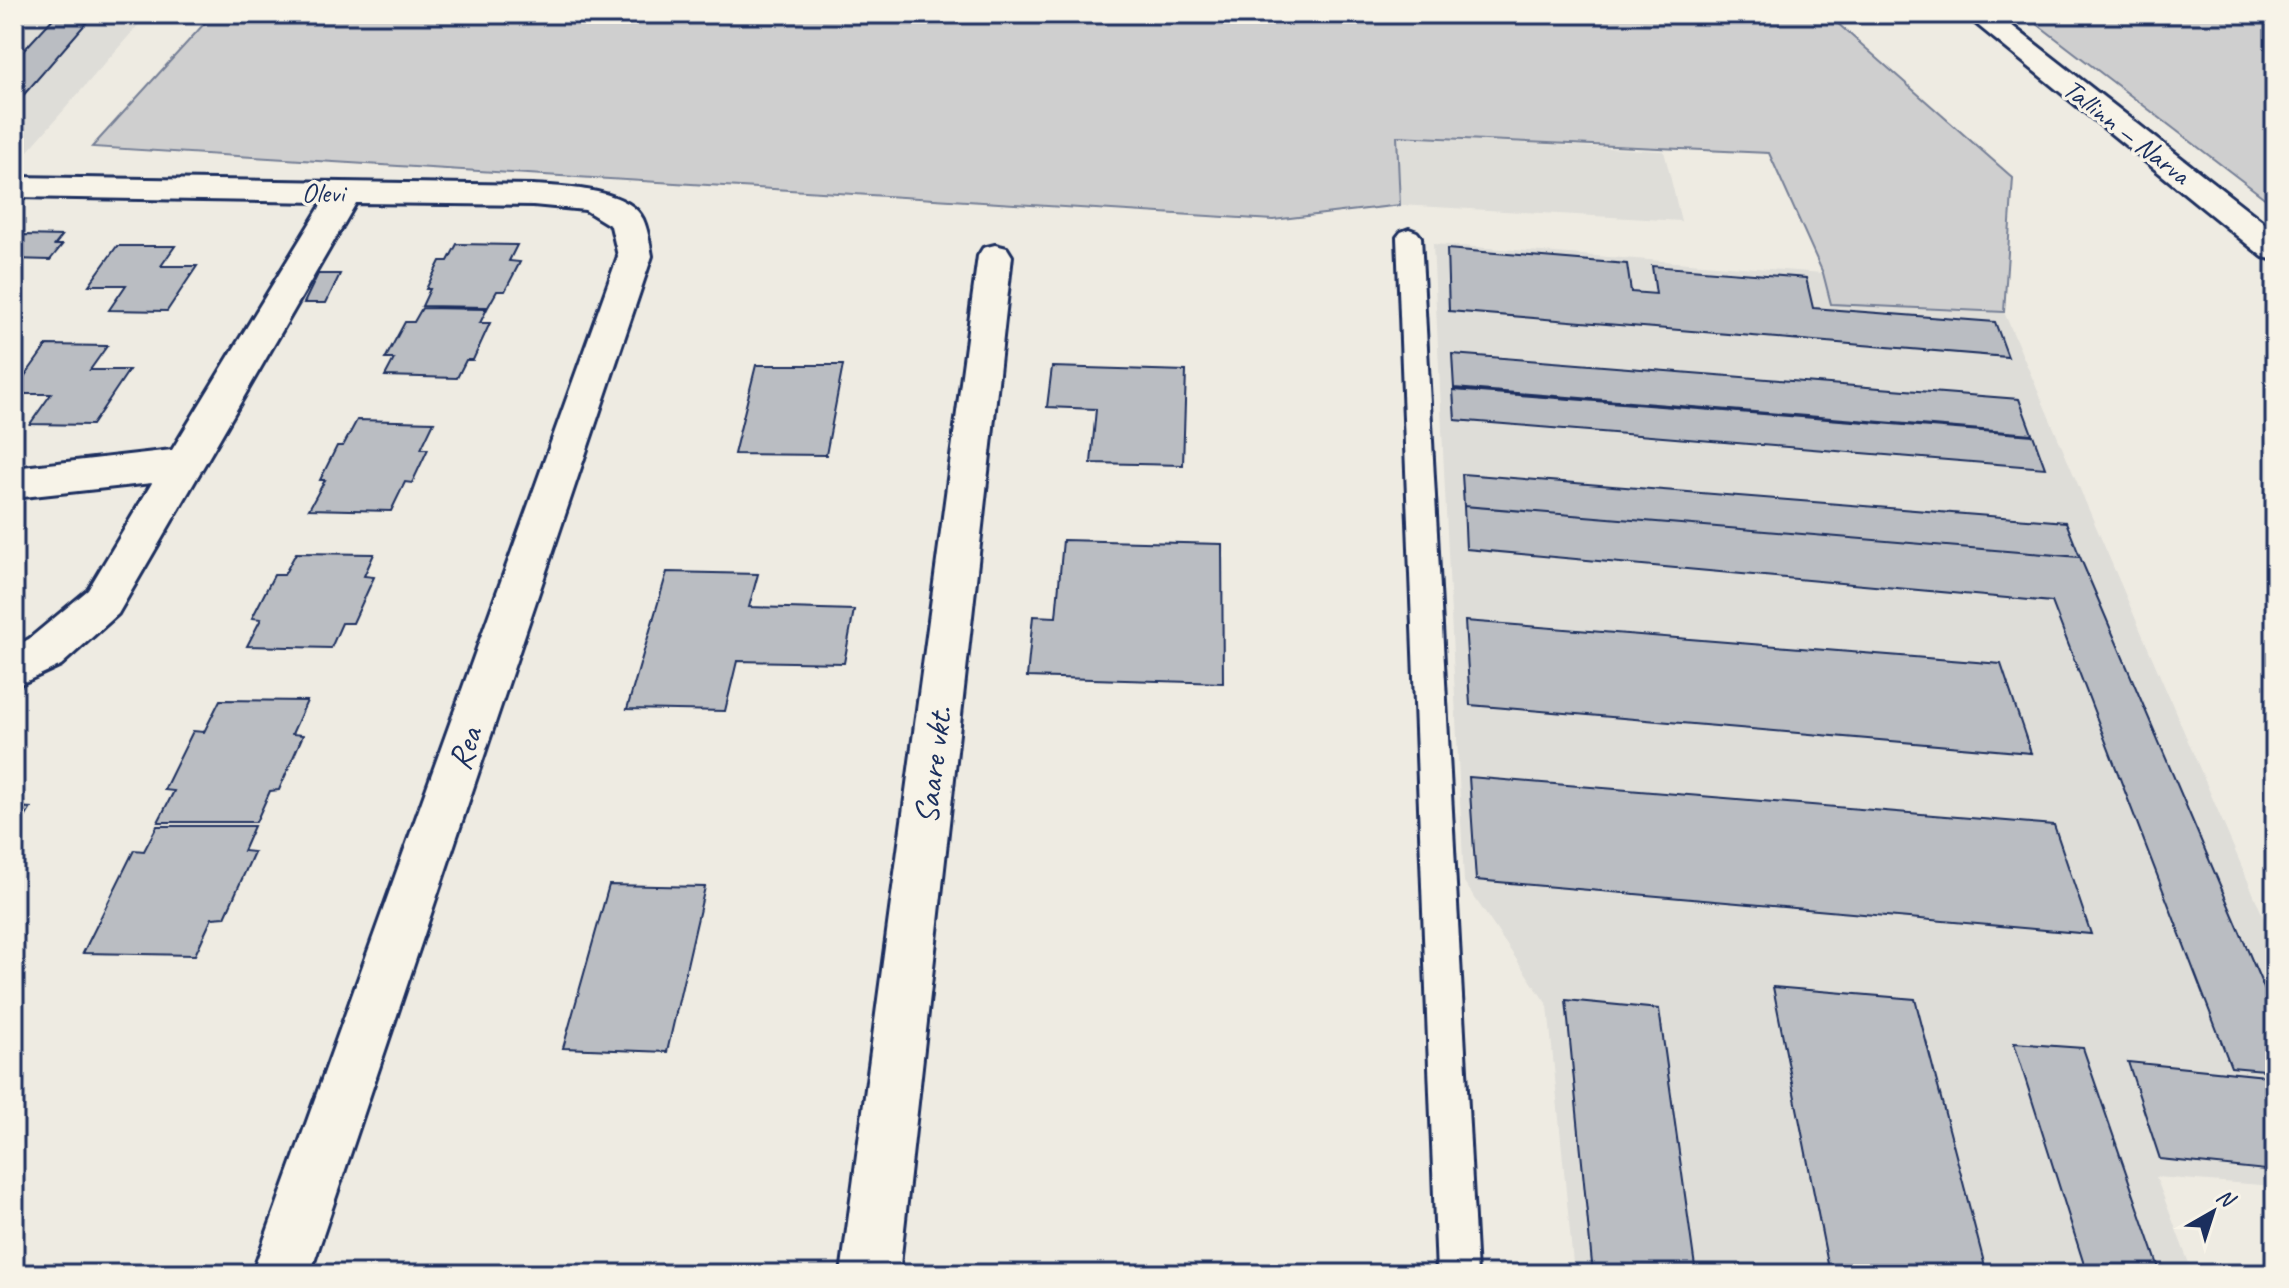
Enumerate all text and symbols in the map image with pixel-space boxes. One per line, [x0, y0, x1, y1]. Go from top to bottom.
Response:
street label: Tallinn — Narva [2056, 71, 2199, 193]
street label: Olevi [301, 175, 348, 210]
street label: Saare vkt. [904, 704, 961, 826]
street label: Rea [437, 719, 493, 775]
north arrow [2173, 1172, 2253, 1252]
text: N [2211, 1182, 2242, 1215]

